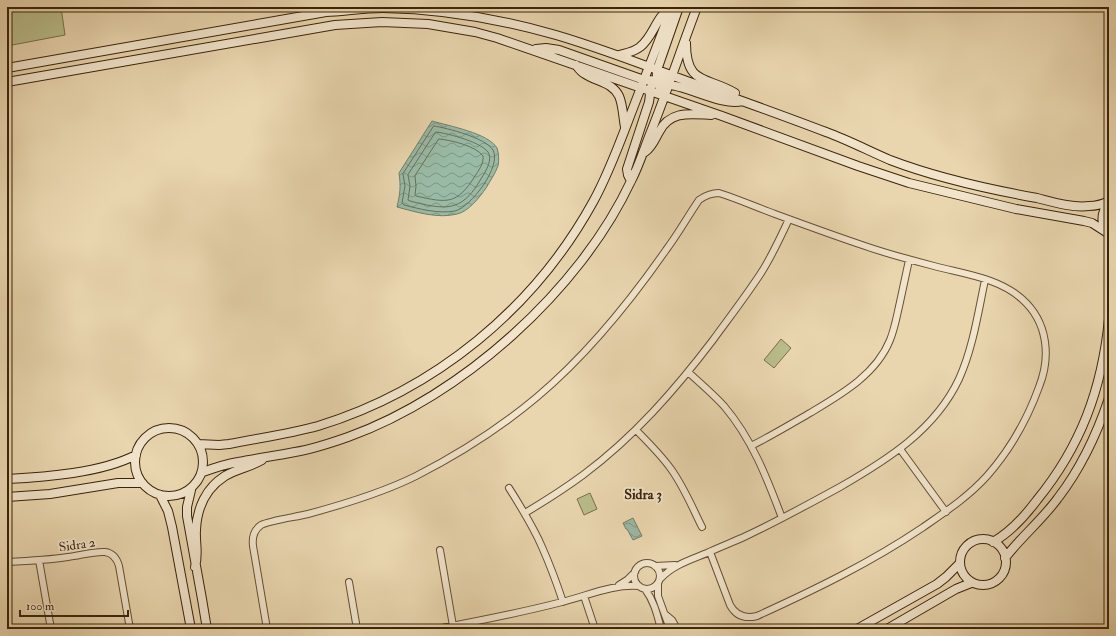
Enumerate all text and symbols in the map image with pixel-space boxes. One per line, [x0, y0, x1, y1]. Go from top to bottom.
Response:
district label: Sidra 3 [624, 486, 662, 503]
street label: Sidra 2 [58, 534, 97, 555]
scale bar [20, 592, 128, 618]
text: 100 m [26, 599, 55, 614]

